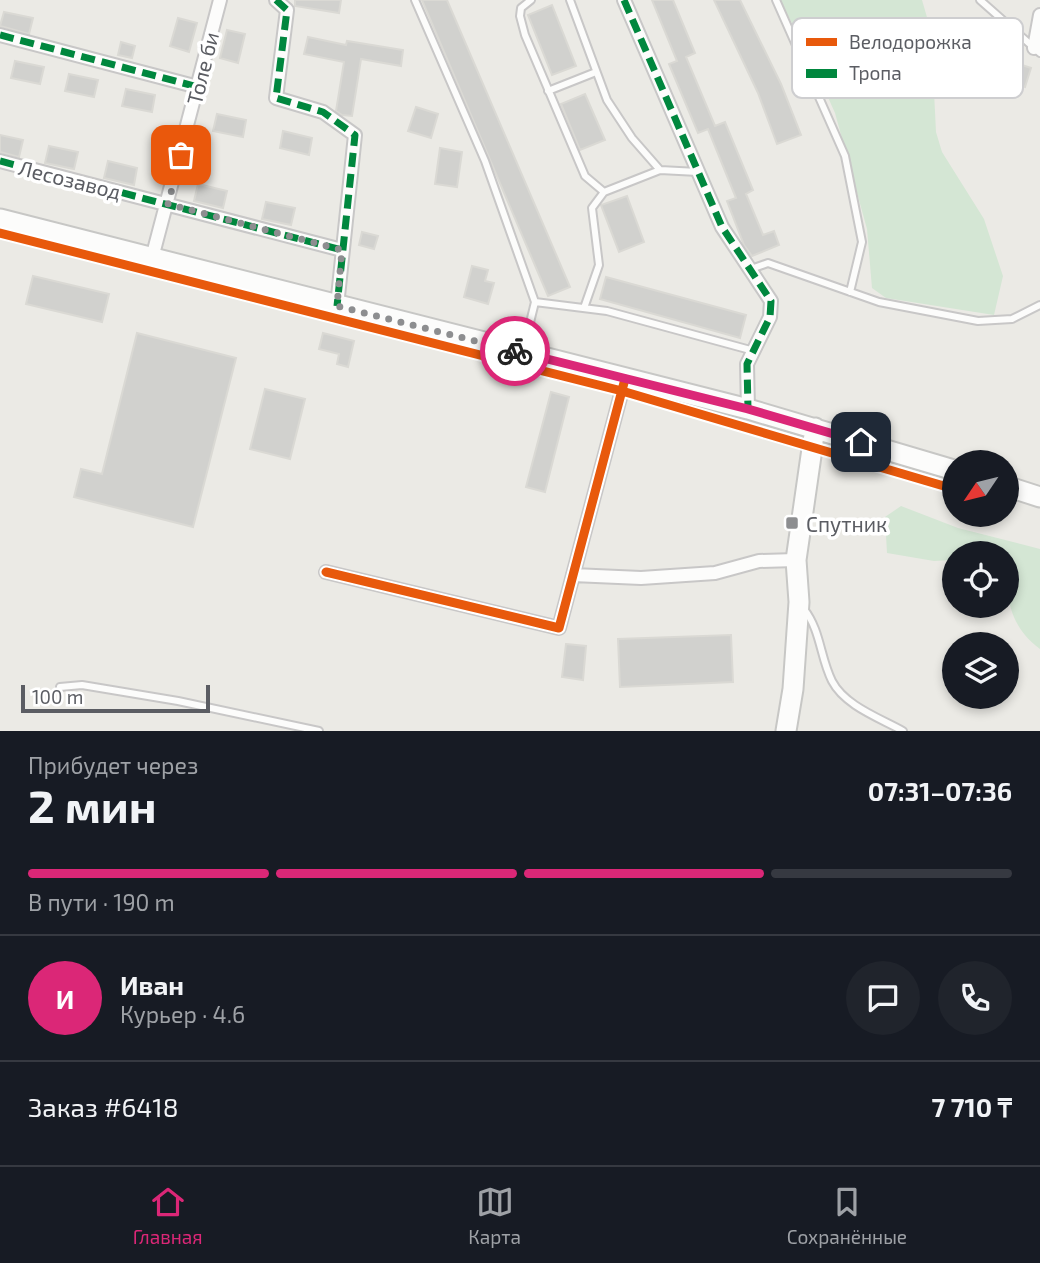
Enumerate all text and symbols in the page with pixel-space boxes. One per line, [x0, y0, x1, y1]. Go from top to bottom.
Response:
legend [792, 18, 1023, 98]
street label: Толе би [181, 29, 223, 107]
text: Велодорожка [849, 30, 972, 53]
text: Тропа [849, 61, 902, 84]
pin [151, 125, 211, 185]
icon: bag [162, 136, 200, 174]
street label: Лесозавод [16, 154, 124, 204]
courier [480, 316, 550, 386]
icon: bike [496, 332, 534, 370]
pin [831, 412, 891, 472]
icon: home [842, 423, 880, 461]
north arrow [942, 450, 1018, 527]
map controls [942, 450, 1019, 709]
place label: Спутник [806, 511, 887, 537]
marker: Спутник [784, 515, 800, 531]
button: locate [942, 541, 1019, 618]
button: layers [942, 632, 1019, 709]
scale bar [21, 682, 210, 714]
text: 100 m [32, 685, 83, 708]
text: Прибудет через [28, 751, 198, 779]
text: 07:31–07:36 [868, 775, 1012, 806]
text: 2 мин [28, 777, 157, 832]
text: В пути · 190 m [28, 888, 175, 916]
button: chat [846, 961, 920, 1035]
button: phone [938, 961, 1012, 1035]
text: Иван [120, 969, 184, 1000]
text: И [56, 983, 74, 1014]
text: Курьер · 4.6 [120, 1000, 245, 1028]
text: Заказ #6418 [28, 1091, 178, 1122]
text: 7 710 ₸ [931, 1091, 1012, 1122]
tab: Главная [133, 1183, 203, 1248]
tab: Карта [468, 1183, 521, 1248]
tab: Сохранённые [787, 1183, 907, 1248]

